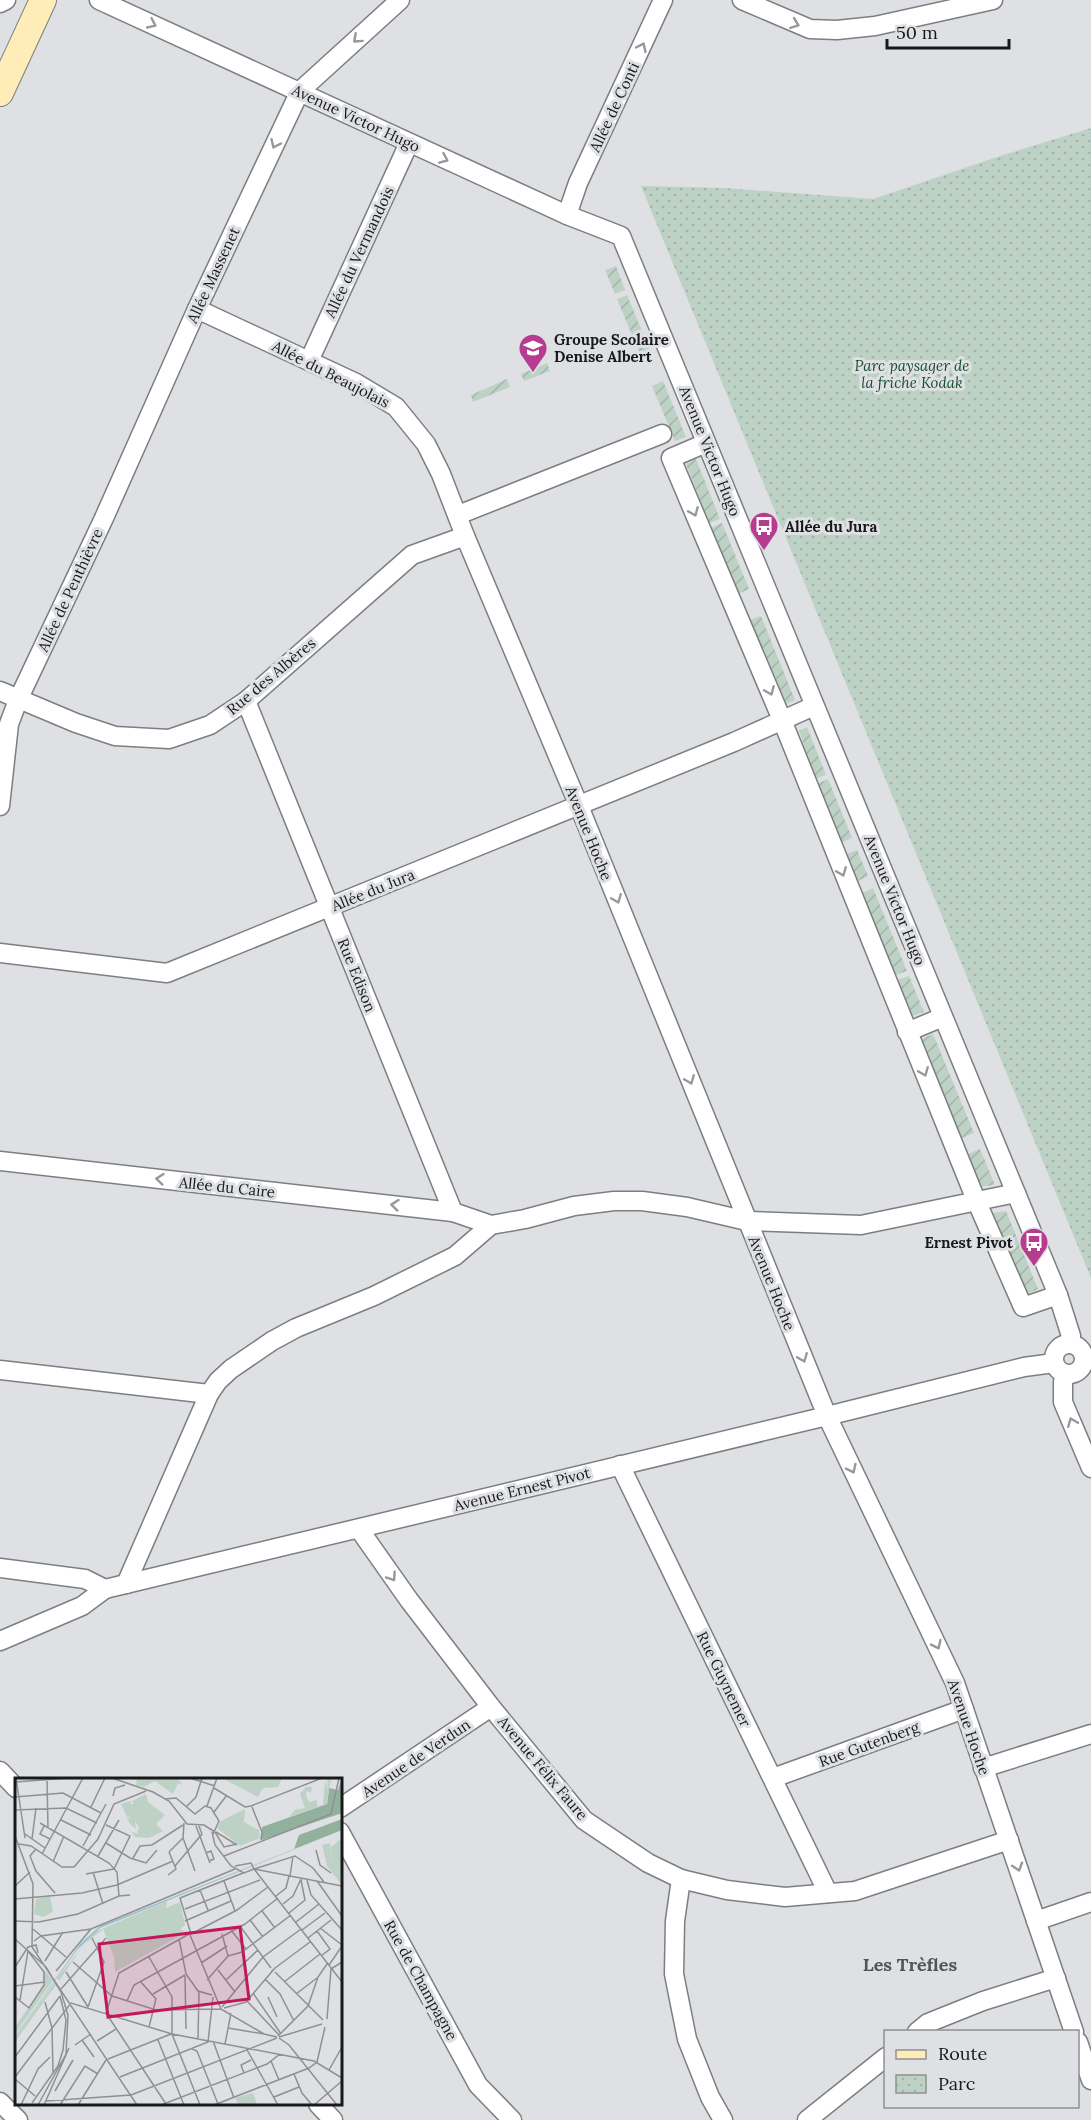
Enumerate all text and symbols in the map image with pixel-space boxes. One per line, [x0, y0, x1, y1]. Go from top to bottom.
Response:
scale bar [887, 12, 1008, 50]
one-way arrow [146, 17, 157, 29]
one-way arrow [789, 17, 800, 29]
text: 50 m [896, 21, 938, 44]
one-way arrow [353, 32, 364, 43]
one-way arrow [634, 42, 646, 53]
street label: Allée de Conti [584, 59, 643, 156]
street label: Avenue Victor Hugo [288, 80, 423, 156]
one-way arrow [270, 138, 282, 149]
one-way arrow [437, 152, 448, 164]
street label: Allée du Vermandois [320, 183, 398, 322]
street label: Allée Massenet [182, 224, 244, 327]
place label: Groupe Scolaire Denise Albert [554, 330, 669, 366]
school or university icon: Groupe Scolaire Denise Albert [517, 332, 549, 374]
street label: Allée du Beaujolais [268, 336, 393, 412]
park label: Parc paysager de la friche Kodak [855, 356, 969, 392]
street label: Avenue Victor Hugo [675, 382, 745, 519]
one-way arrow [686, 505, 698, 516]
bus stop icon: Allée du Jura [748, 510, 780, 552]
place label: Allée du Jura [785, 517, 877, 536]
street label: Allée de Penthièvre [33, 525, 107, 656]
street label: Rue des Albères [223, 633, 319, 719]
one-way arrow [763, 685, 775, 696]
street label: Avenue Hoche [561, 782, 617, 883]
street label: Avenue Victor Hugo [860, 831, 930, 968]
street label: Allée du Jura [328, 865, 418, 916]
one-way arrow [835, 866, 847, 877]
one-way arrow [609, 894, 622, 904]
street label: Rue Edison [334, 935, 380, 1015]
one-way arrow [917, 1066, 929, 1077]
one-way arrow [683, 1074, 695, 1085]
street label: Allée du Caire [177, 1172, 276, 1201]
one-way arrow [155, 1173, 164, 1186]
one-way arrow [391, 1200, 400, 1212]
bus stop icon: Ernest Pivot [1018, 1226, 1050, 1268]
street label: Avenue Hoche [744, 1232, 800, 1333]
place label: Ernest Pivot [924, 1233, 1014, 1252]
one-way arrow [796, 1352, 808, 1363]
one-way arrow [1067, 1417, 1079, 1428]
street label: Avenue Ernest Pivot [451, 1463, 592, 1515]
one-way arrow [845, 1463, 857, 1474]
one-way arrow [385, 1570, 396, 1581]
street label: Rue Guynemer [693, 1628, 756, 1730]
one-way arrow [930, 1638, 942, 1649]
street label: Avenue Hoche [943, 1676, 994, 1777]
street label: Avenue Félix Faure [493, 1711, 592, 1824]
street label: Avenue de Verdun [357, 1715, 474, 1802]
street label: Rue Gutenberg [816, 1717, 922, 1771]
inset map [15, 1778, 342, 2105]
one-way arrow [1011, 1861, 1023, 1872]
street label: Rue de Champagne [380, 1917, 462, 2043]
district label: Les Trèfles [863, 1953, 957, 1976]
legend [884, 2030, 1079, 2108]
text: Route [938, 2042, 987, 2065]
text: Parc [938, 2072, 975, 2095]

